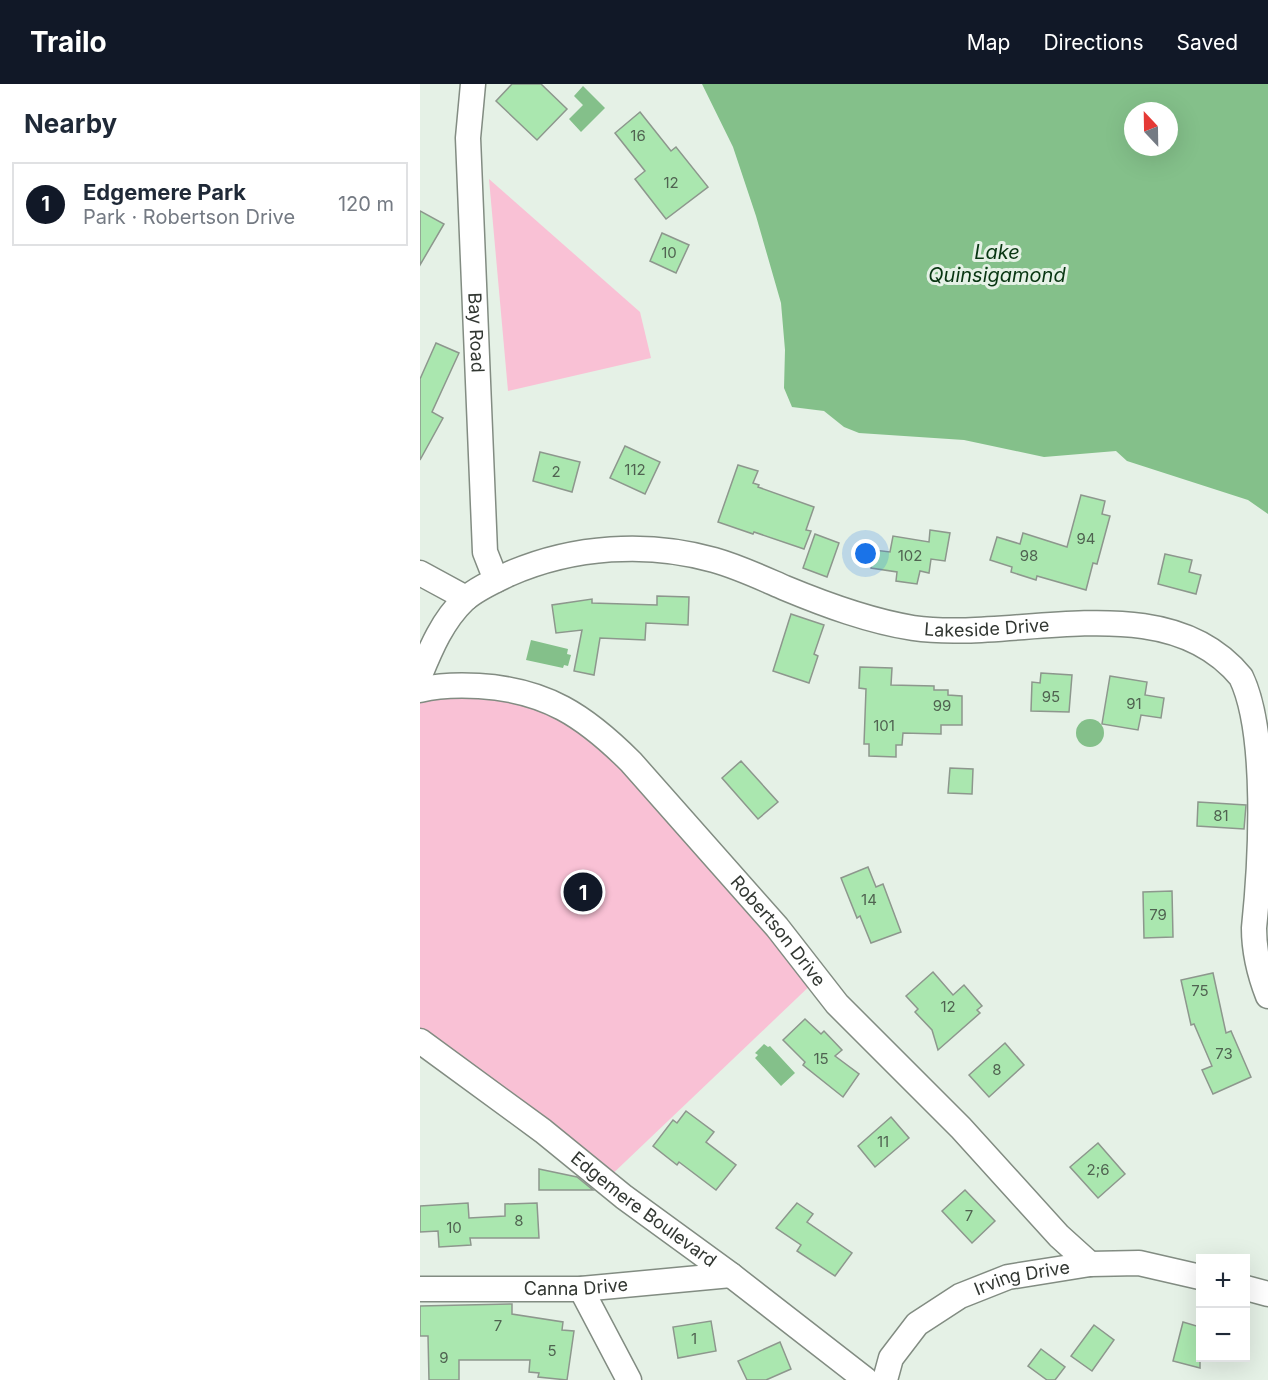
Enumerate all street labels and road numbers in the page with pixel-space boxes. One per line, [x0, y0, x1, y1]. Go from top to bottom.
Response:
street label: Bay Road [464, 292, 489, 373]
street label: Lakeside Drive [923, 614, 1050, 641]
street label: Robertson Drive [727, 871, 830, 990]
street label: Edgemere Boulevard [567, 1147, 721, 1271]
street label: Irving Drive [971, 1256, 1071, 1299]
street label: Canna Drive [524, 1274, 629, 1299]

